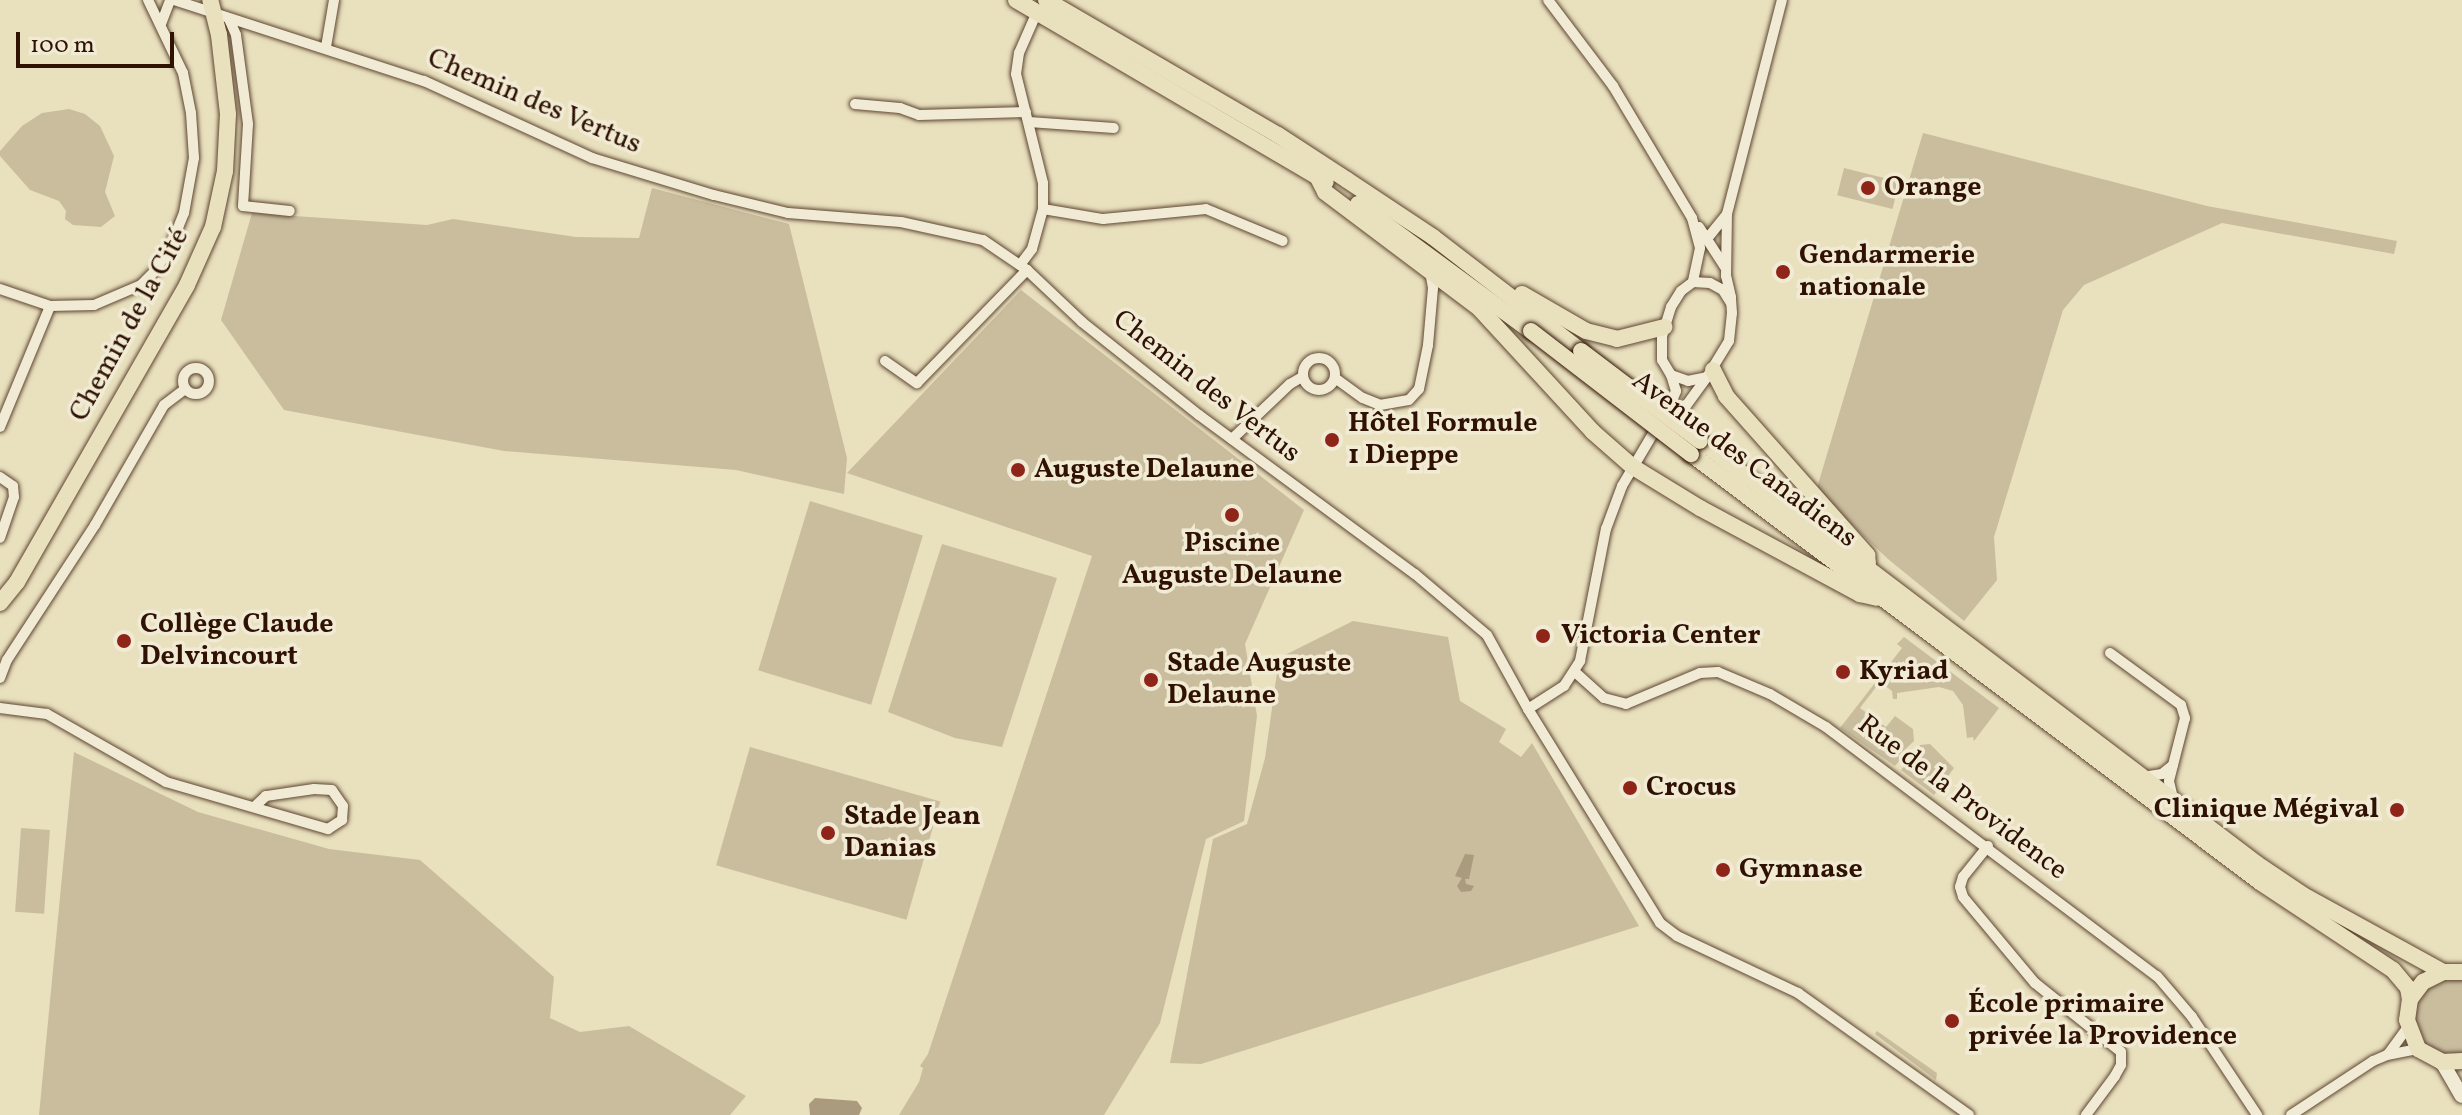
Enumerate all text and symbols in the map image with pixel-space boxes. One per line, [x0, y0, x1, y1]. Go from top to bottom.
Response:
scale bar [20, 16, 178, 66]
text: 100 m [30, 29, 95, 63]
street label: Chemin des Vertus [422, 42, 646, 162]
place label: Orange [1884, 171, 1982, 205]
marker: Orange [1859, 179, 1877, 197]
street label: Chemin de la Cité [63, 222, 197, 428]
place label: Gendarmerie nationale [1799, 239, 1975, 305]
marker: Gendarmerie nationale [1774, 263, 1792, 281]
street label: Chemin des Vertus [1105, 303, 1307, 471]
street label: Avenue des Canadiens [1625, 364, 1863, 556]
place label: Hôtel Formule 1 Dieppe [1348, 407, 1537, 473]
marker: Hôtel Formule 1 Dieppe [1323, 431, 1341, 449]
place label: Auguste Delaune [1034, 453, 1254, 487]
marker: Auguste Delaune [1009, 461, 1027, 479]
marker: Piscine Auguste Delaune [1223, 506, 1241, 524]
place label: Piscine Auguste Delaune [1122, 527, 1342, 593]
place label: Collège Claude Delvincourt [140, 608, 334, 674]
place label: Victoria Center [1561, 619, 1761, 653]
marker: Victoria Center [1532, 625, 1554, 647]
marker: Collège Claude Delvincourt [115, 632, 133, 650]
place label: Stade Auguste Delaune [1167, 647, 1351, 713]
place label: Kyriad [1859, 655, 1949, 689]
marker: Kyriad [1834, 663, 1852, 681]
marker: Stade Auguste Delaune [1142, 671, 1160, 689]
street label: Rue de la Providence [1851, 708, 2073, 888]
place label: Crocus [1646, 771, 1736, 805]
marker: Crocus [1621, 779, 1639, 797]
place label: Clinique Mégival [2154, 793, 2379, 827]
marker: Clinique Mégival [2386, 799, 2408, 821]
place label: Stade Jean Danias [844, 800, 981, 866]
marker: Stade Jean Danias [819, 824, 837, 842]
place label: Gymnase [1739, 853, 1863, 887]
marker: Gymnase [1714, 861, 1732, 879]
place label: École primaire privée la Providence [1968, 988, 2237, 1054]
marker: École primaire privée la Providence [1943, 1012, 1961, 1030]

